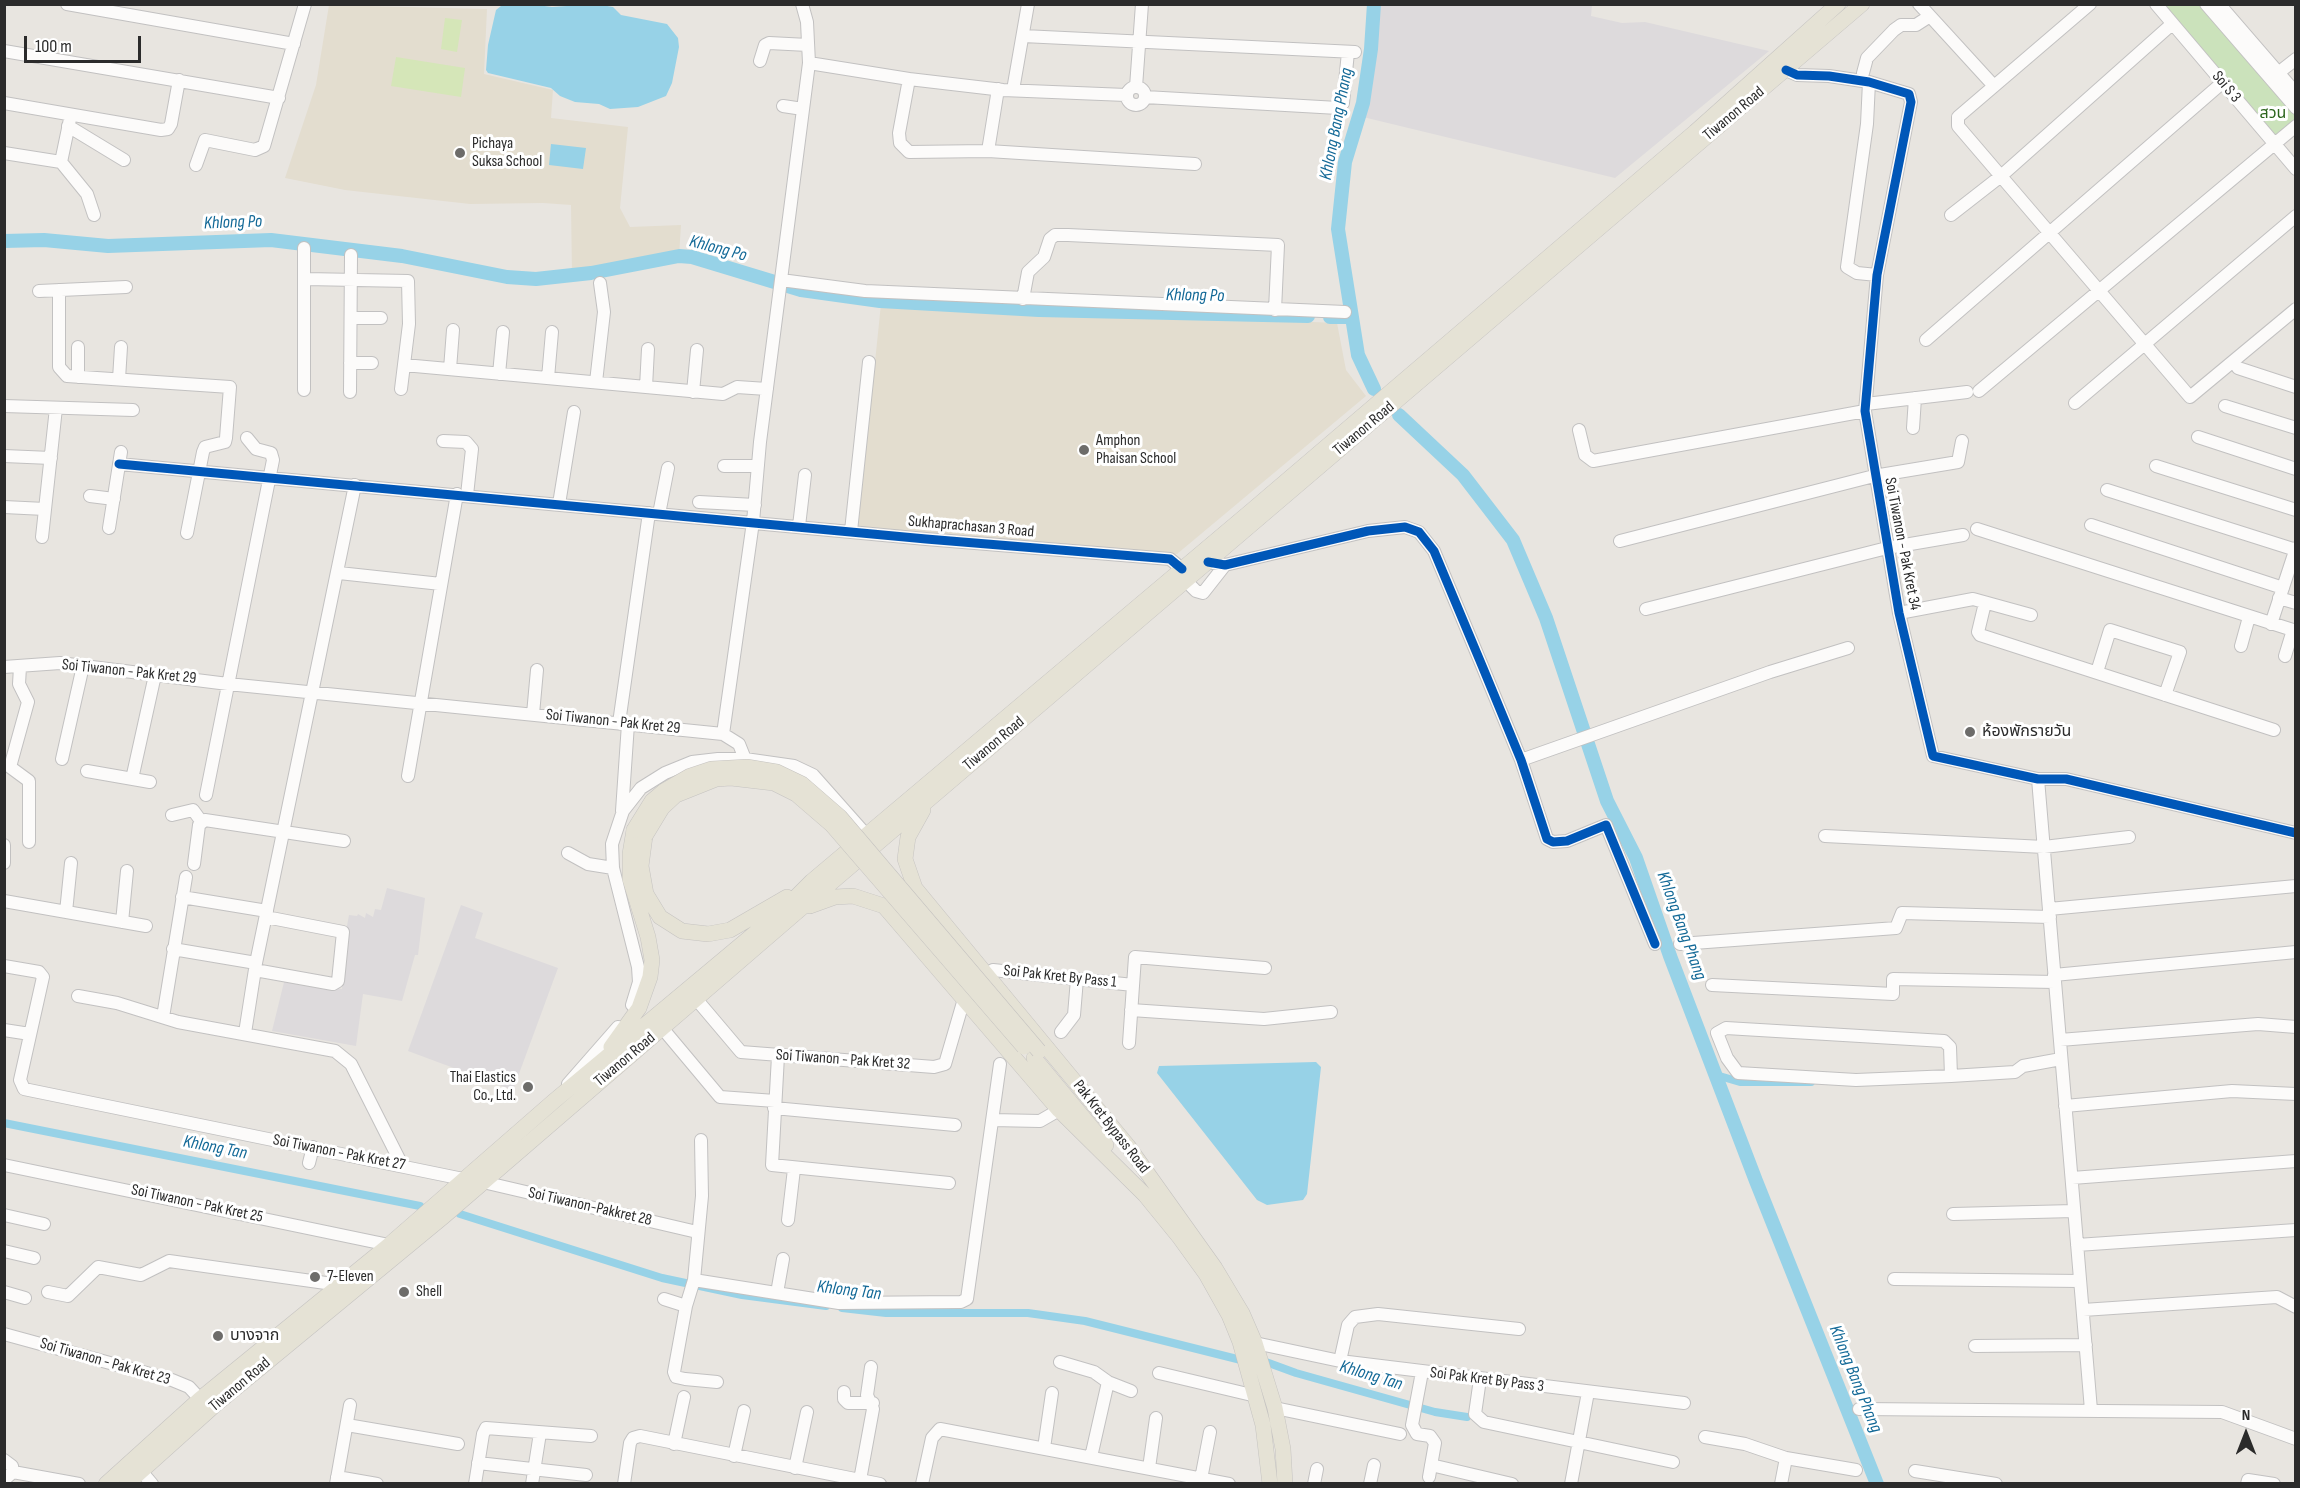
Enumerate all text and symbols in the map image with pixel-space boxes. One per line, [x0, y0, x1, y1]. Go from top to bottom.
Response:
scale bar [27, 24, 144, 62]
text: 100 m [35, 36, 72, 57]
water label: Khlong Bang Phang [1316, 66, 1358, 182]
street label: Soi S 3 [2207, 67, 2245, 107]
street label: Tiwanon Road [1700, 83, 1768, 145]
park label: สวน [2260, 104, 2286, 124]
place label: Pichaya Suksa School [472, 134, 542, 172]
marker: Pichaya Suksa School [453, 146, 467, 160]
water label: Khlong Po [203, 211, 263, 235]
water label: Khlong Po [687, 231, 749, 267]
water label: Khlong Po [1166, 285, 1224, 307]
street label: Tiwanon Road [1330, 398, 1398, 460]
place label: Amphon Phaisan School [1096, 431, 1176, 469]
marker: Amphon Phaisan School [1077, 443, 1091, 457]
street label: Soi Tiwanon - Pak Kret 34 [1880, 476, 1924, 612]
street label: Sukhaprachasan 3 Road [907, 512, 1035, 542]
street label: Soi Tiwanon - Pak Kret 29 [61, 655, 197, 689]
street label: Soi Tiwanon - Pak Kret 29 [545, 705, 681, 739]
street label: Tiwanon Road [960, 713, 1028, 775]
place label: ห้องพักรายวัน [1982, 722, 2071, 742]
marker: ห้องพักรายวัน [1963, 725, 1977, 739]
water label: Khlong Bang Phang [1651, 869, 1711, 983]
street label: Soi Pak Kret By Pass 1 [1003, 962, 1117, 992]
street label: Tiwanon Road [591, 1029, 659, 1091]
street label: Soi Tiwanon - Pak Kret 32 [775, 1046, 911, 1074]
place label: Thai Elastics Co., Ltd. [450, 1068, 516, 1106]
street label: Pak Kret Bypass Road [1069, 1077, 1153, 1177]
marker: Thai Elastics Co., Ltd. [521, 1080, 535, 1094]
water label: Khlong Tan [181, 1131, 249, 1165]
street label: Soi Tiwanon - Pak Kret 27 [271, 1131, 407, 1175]
street label: Soi Tiwanon - Pak Kret 25 [129, 1181, 265, 1227]
street label: Soi Tiwanon-Pakkret 28 [526, 1183, 654, 1231]
place label: 7-Eleven [327, 1267, 374, 1287]
marker: 7-Eleven [308, 1270, 322, 1284]
water label: Khlong Tan [816, 1276, 882, 1306]
place label: Shell [416, 1282, 442, 1302]
marker: Shell [397, 1285, 411, 1299]
water label: Khlong Bang Phang [1824, 1322, 1886, 1436]
place label: บางจาก [230, 1326, 279, 1346]
marker: บางจาก [211, 1329, 225, 1343]
street label: Soi Tiwanon - Pak Kret 23 [38, 1334, 172, 1390]
street label: Tiwanon Road [206, 1354, 274, 1416]
water label: Khlong Tan [1337, 1356, 1405, 1396]
street label: Soi Pak Kret By Pass 3 [1429, 1363, 1545, 1397]
north arrow [2216, 1404, 2276, 1464]
text: N [2242, 1406, 2250, 1425]

